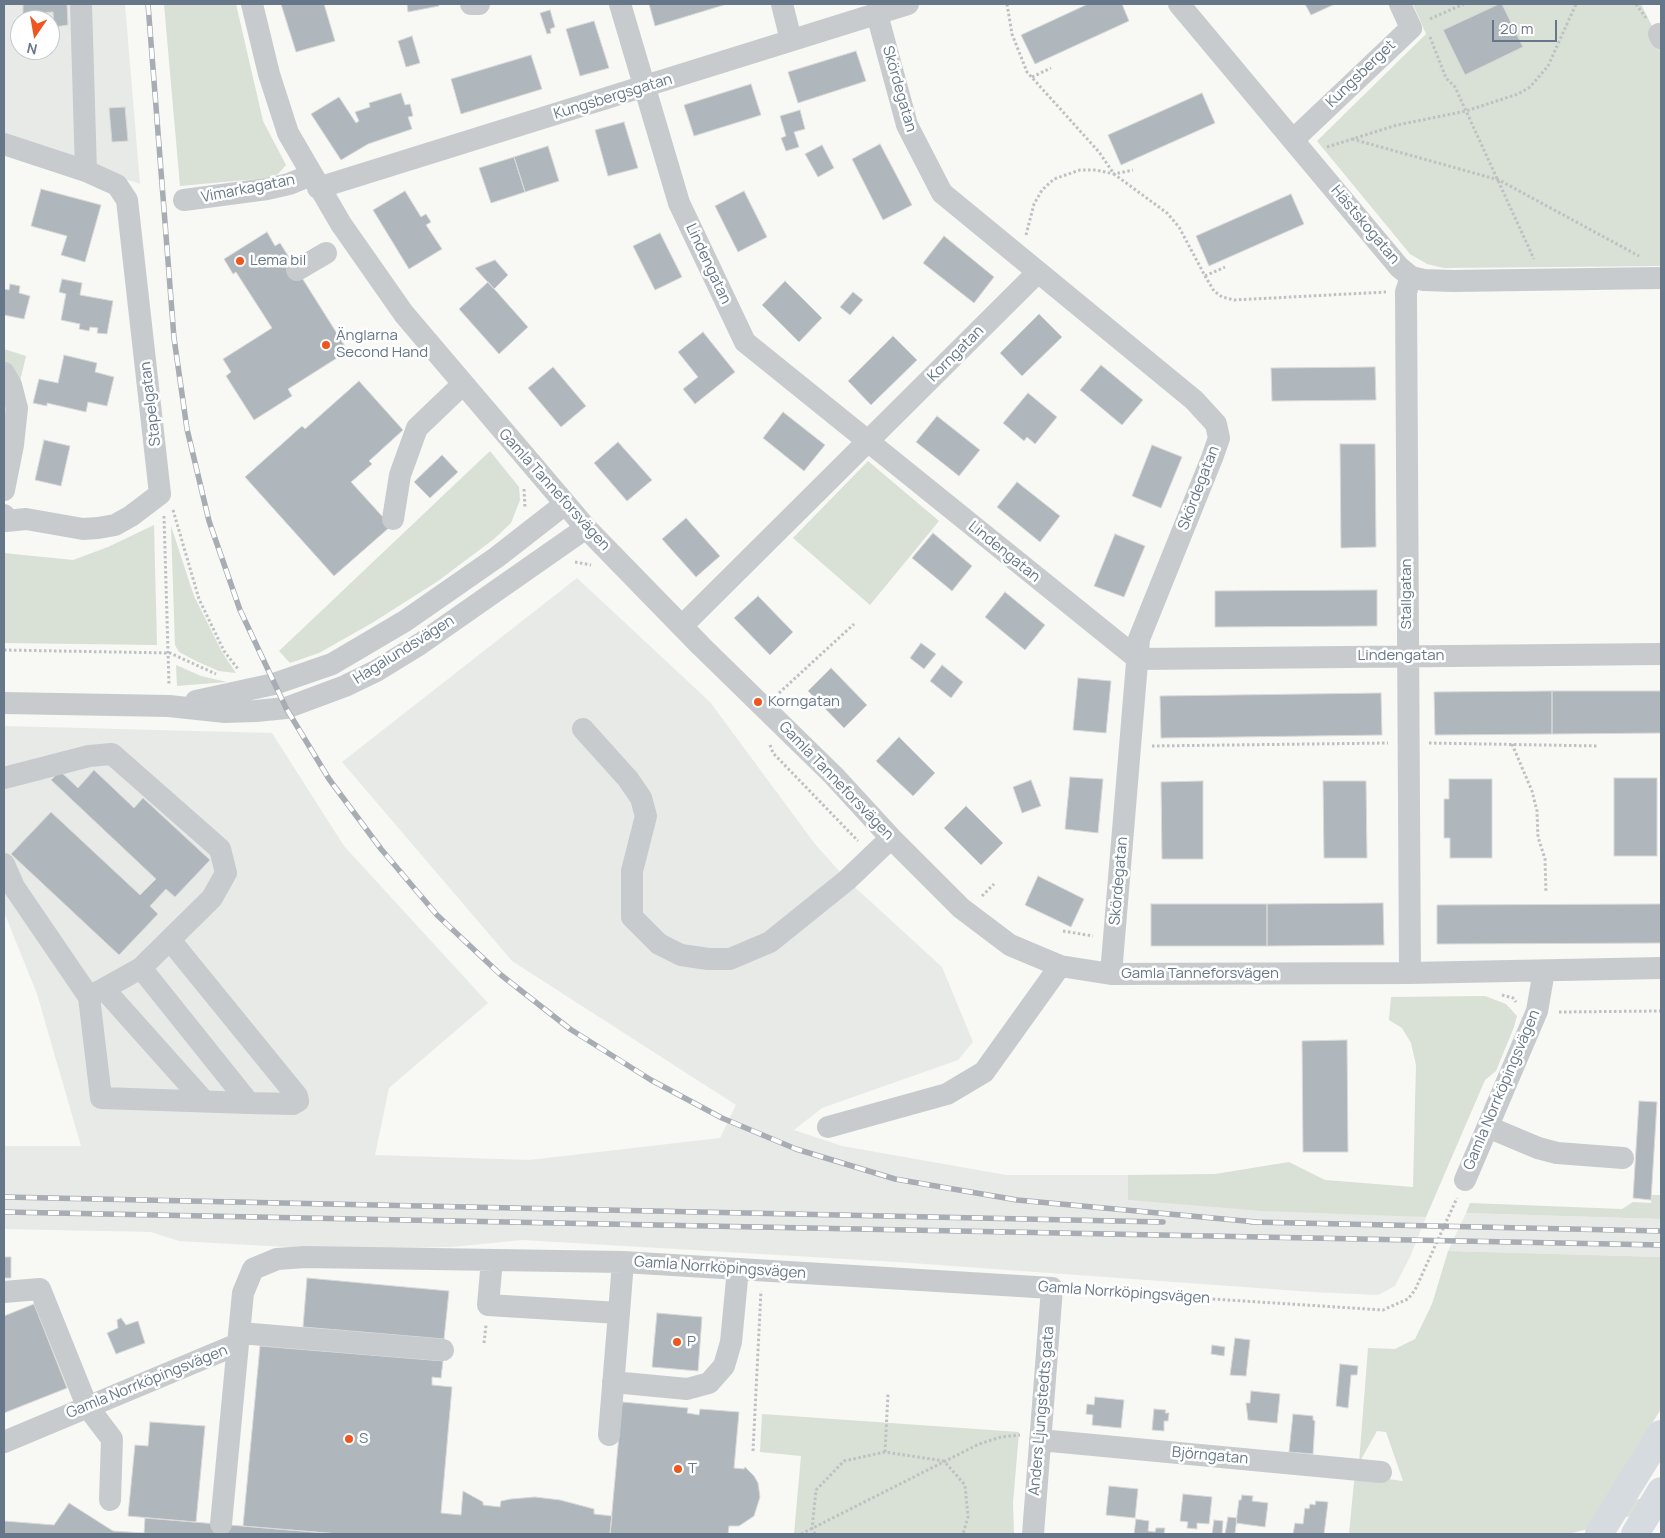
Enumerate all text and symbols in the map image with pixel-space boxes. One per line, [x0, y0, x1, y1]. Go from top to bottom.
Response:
north arrow [10, 10, 60, 60]
scale bar [1495, 10, 1560, 42]
text: 20 m [1500, 18, 1533, 39]
street label: Kungsberget [1323, 36, 1399, 112]
text: N [25, 39, 39, 60]
street label: Skördegatan [878, 44, 920, 134]
street label: Kungsbergsgatan [552, 70, 674, 124]
street label: Vimarkagatan [200, 171, 296, 207]
street label: Hästskogatan [1327, 182, 1403, 268]
street label: Lindengatan [681, 221, 735, 307]
place label: Lema bil [250, 252, 306, 270]
marker: Lema bil [234, 255, 246, 267]
street label: Korngatan [924, 322, 988, 386]
place label: Änglarna Second Hand [336, 327, 428, 362]
marker: Änglarna Second Hand [320, 339, 332, 351]
street label: Stapelgatan [137, 361, 165, 447]
street label: Gamla Tanneforsvägen [495, 425, 613, 555]
street label: Skördegatan [1175, 443, 1223, 533]
street label: Lindengatan [965, 518, 1043, 586]
street label: Stallgatan [1398, 558, 1416, 630]
street label: Hagalundsvägen [350, 612, 458, 688]
street label: Lindengatan [1358, 647, 1444, 665]
place label: Korngatan [768, 693, 840, 711]
marker: Korngatan [752, 696, 764, 708]
street label: Gamla Tanneforsvägen [775, 718, 897, 844]
street label: Skördegatan [1106, 836, 1132, 926]
street label: Gamla Tanneforsvägen [1121, 965, 1279, 983]
street label: Gamla Norrköpingsvägen [1460, 1007, 1544, 1173]
street label: Gamla Norrköpingsvägen [634, 1253, 806, 1283]
street label: Gamla Norrköpingsvägen [1038, 1278, 1210, 1308]
street label: Anders Ljungstedts gata [1026, 1326, 1058, 1496]
place label: P [687, 1333, 696, 1351]
marker: P [671, 1336, 683, 1348]
street label: Gamla Norrköpingsvägen [64, 1341, 230, 1423]
place label: S [359, 1430, 368, 1448]
marker: S [343, 1433, 355, 1445]
street label: Björngatan [1171, 1444, 1249, 1468]
place label: T [688, 1460, 697, 1478]
marker: T [672, 1463, 684, 1475]

